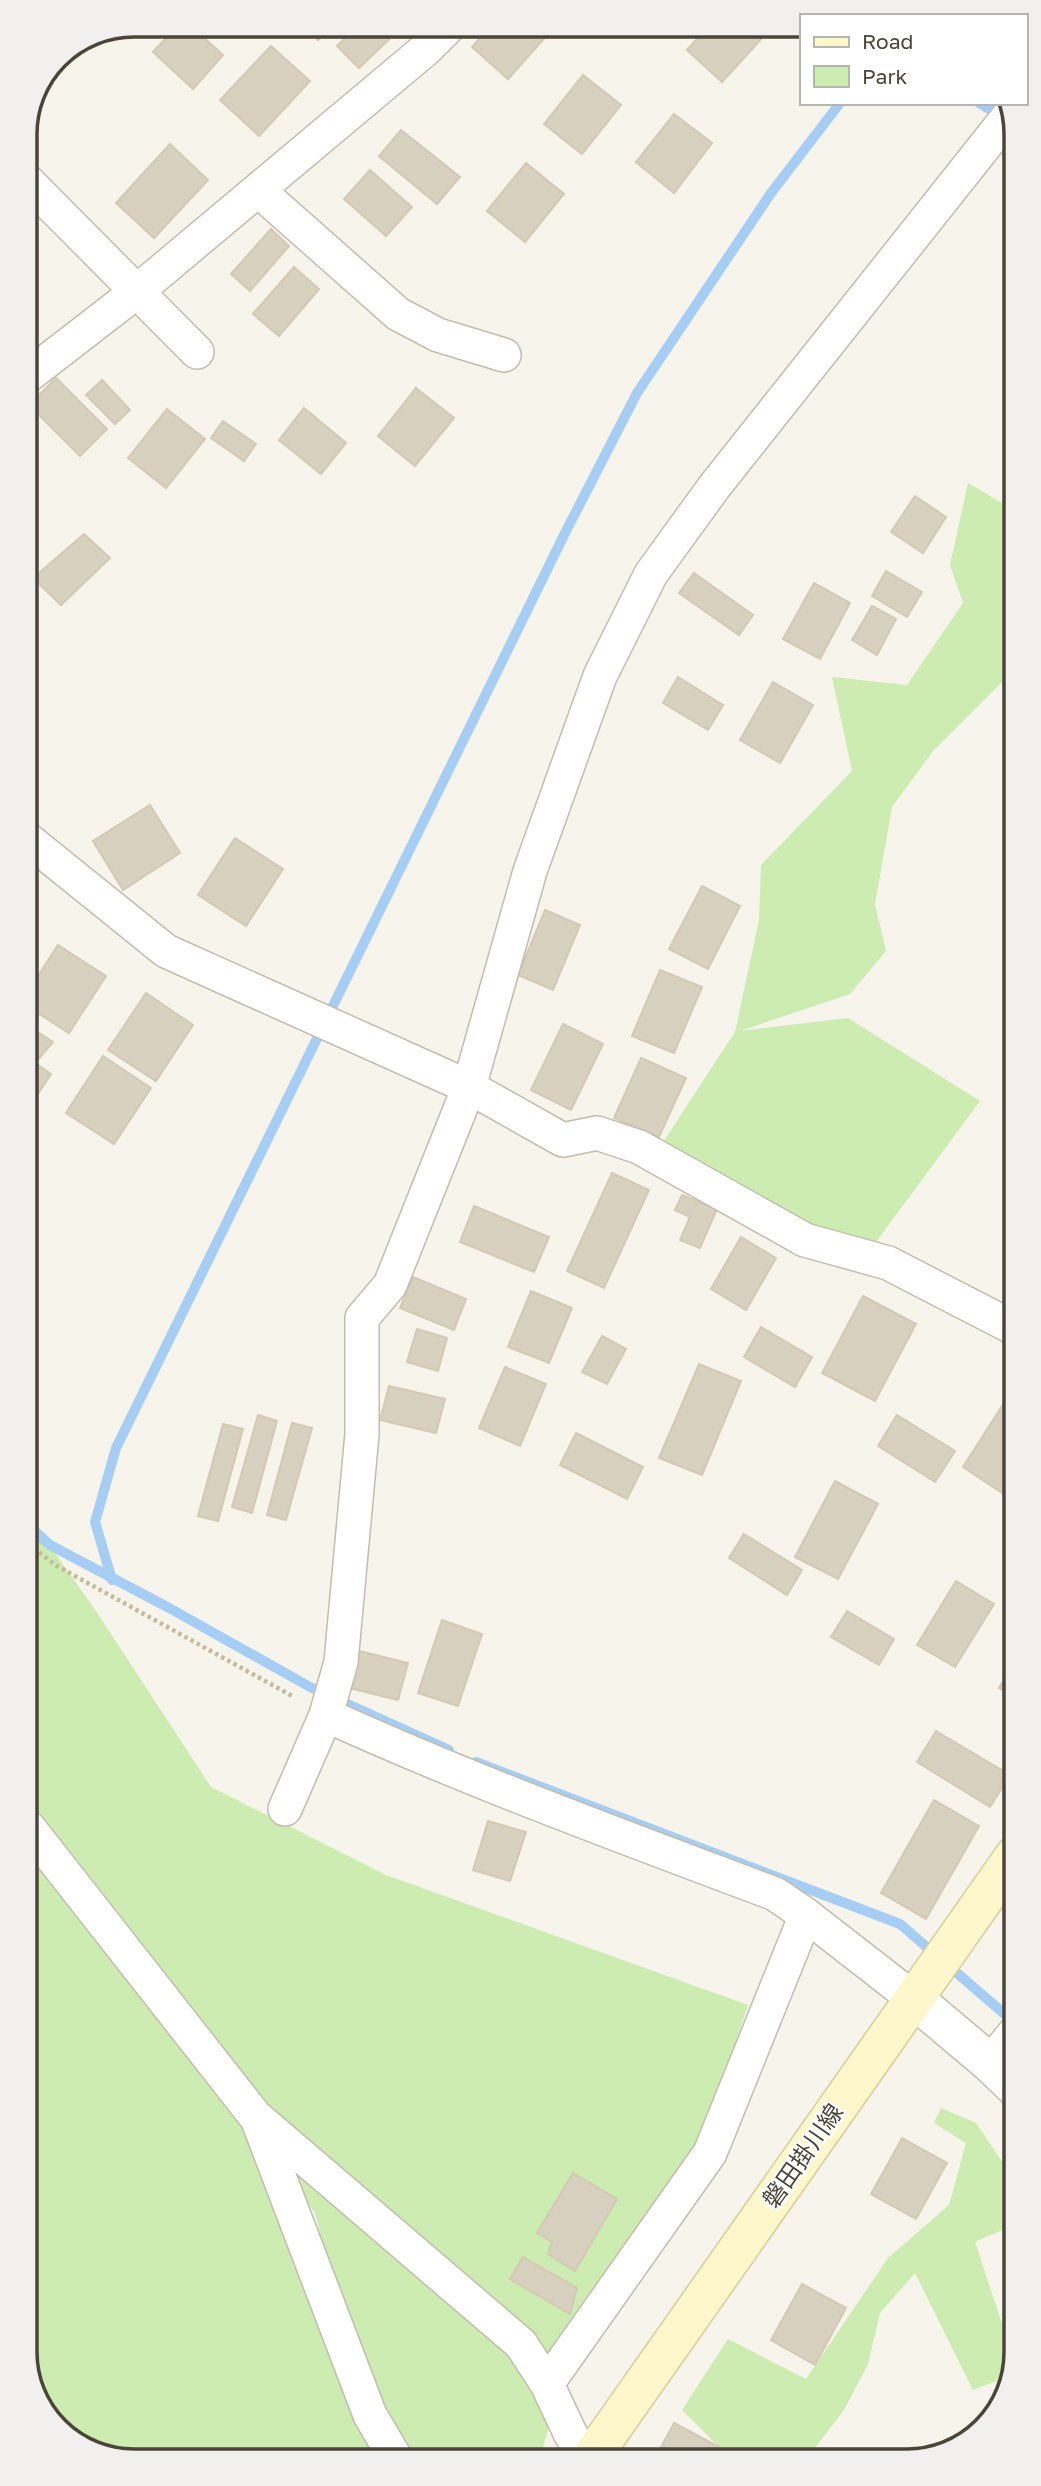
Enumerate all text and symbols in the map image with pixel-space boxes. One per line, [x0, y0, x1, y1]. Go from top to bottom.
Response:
legend [800, 14, 1027, 105]
text: Road [862, 28, 913, 54]
text: Park [862, 63, 908, 89]
street label: 磐田掛川線 [755, 2098, 848, 2213]

